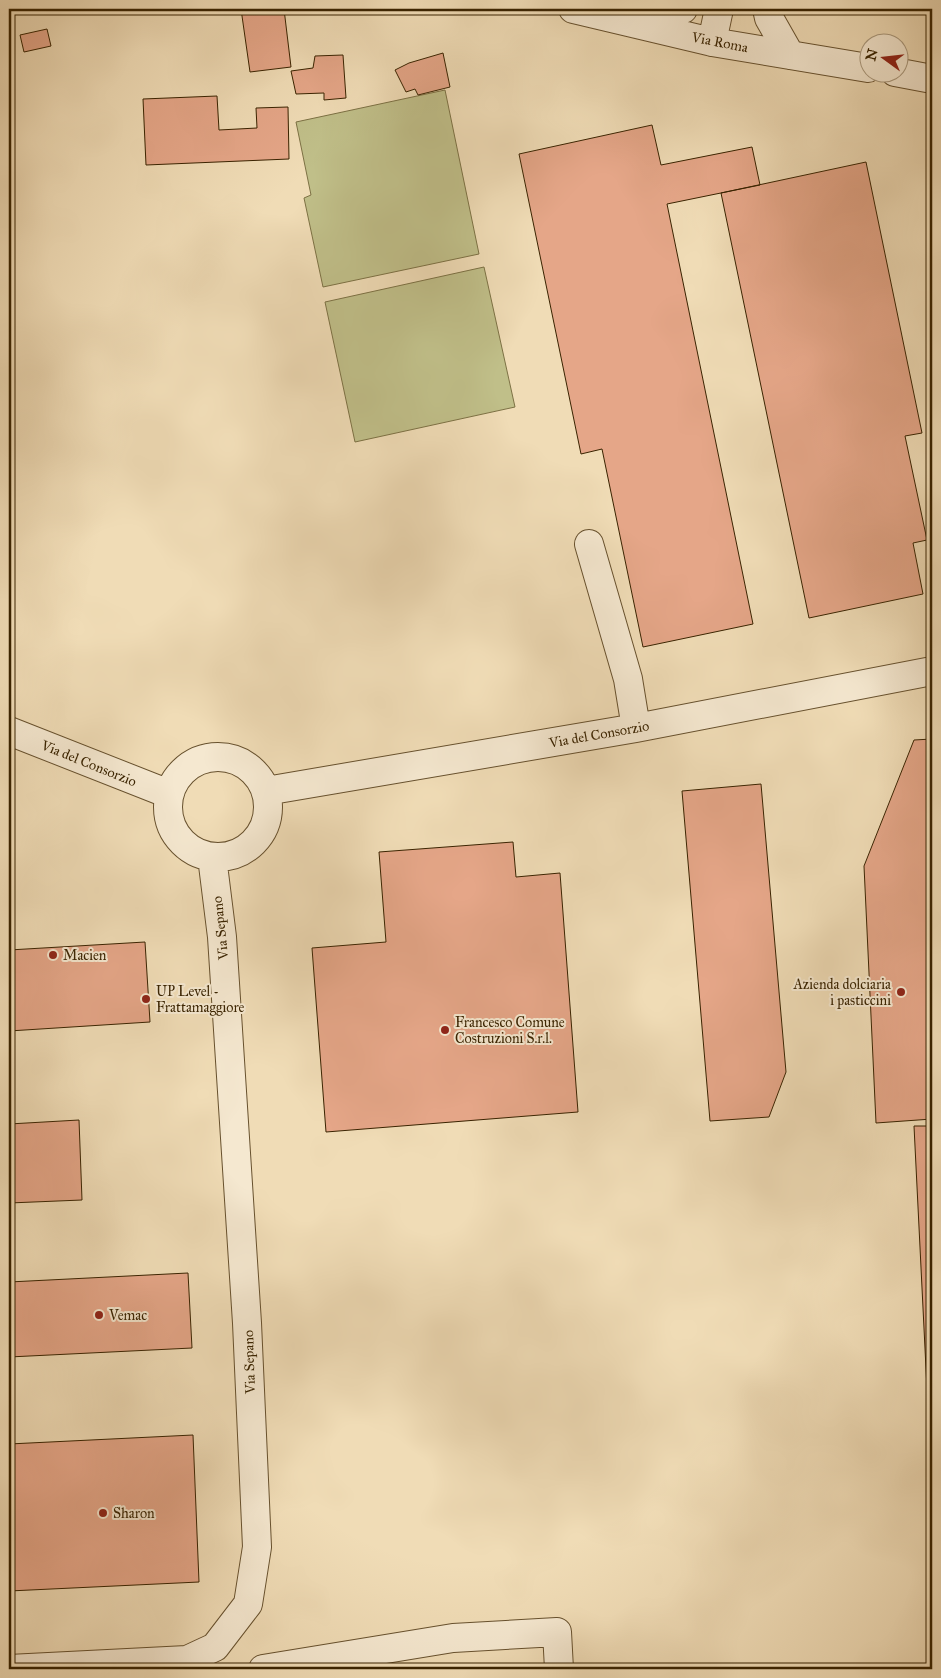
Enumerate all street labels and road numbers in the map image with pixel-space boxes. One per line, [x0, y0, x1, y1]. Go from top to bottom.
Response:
street label: Via Roma [689, 29, 750, 56]
street label: Via del Consorzio [547, 717, 650, 752]
street label: Via del Consorzio [38, 736, 139, 790]
street label: Via Sepano [209, 895, 232, 962]
street label: Via Sepano [240, 1330, 259, 1395]

